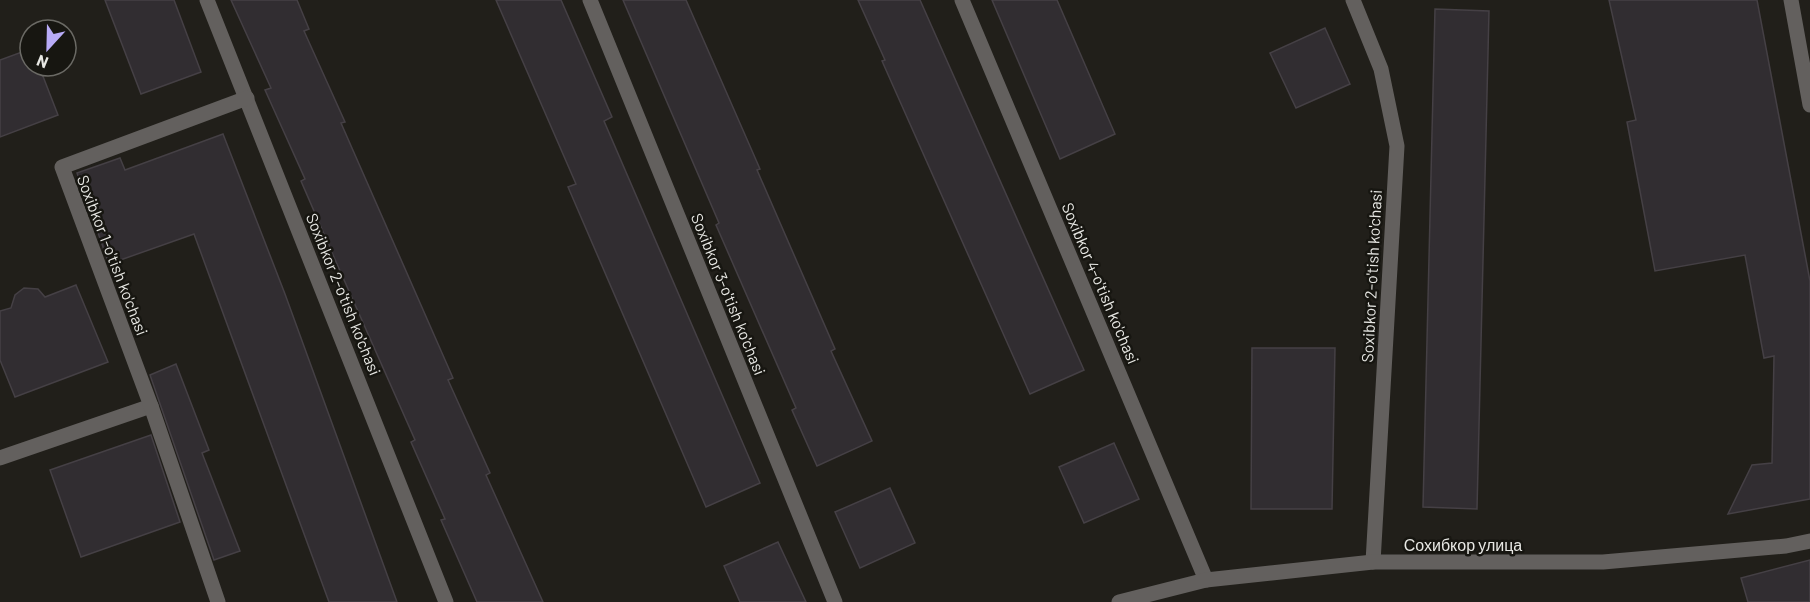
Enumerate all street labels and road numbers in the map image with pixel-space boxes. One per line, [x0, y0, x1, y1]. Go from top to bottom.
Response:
street label: Soxibkor 1-o'tish ko'chasi [74, 172, 152, 338]
street label: Soxibkor 2-o'tish ko'chasi [1357, 189, 1385, 363]
street label: Soxibkor 4-o'tish ko'chasi [1058, 199, 1144, 367]
street label: Soxibkor 2-o'tish ko'chasi [303, 210, 385, 378]
street label: Soxibkor 3-o'tish ko'chasi [688, 210, 770, 378]
street label: Сохибкор улица [1404, 535, 1522, 554]

